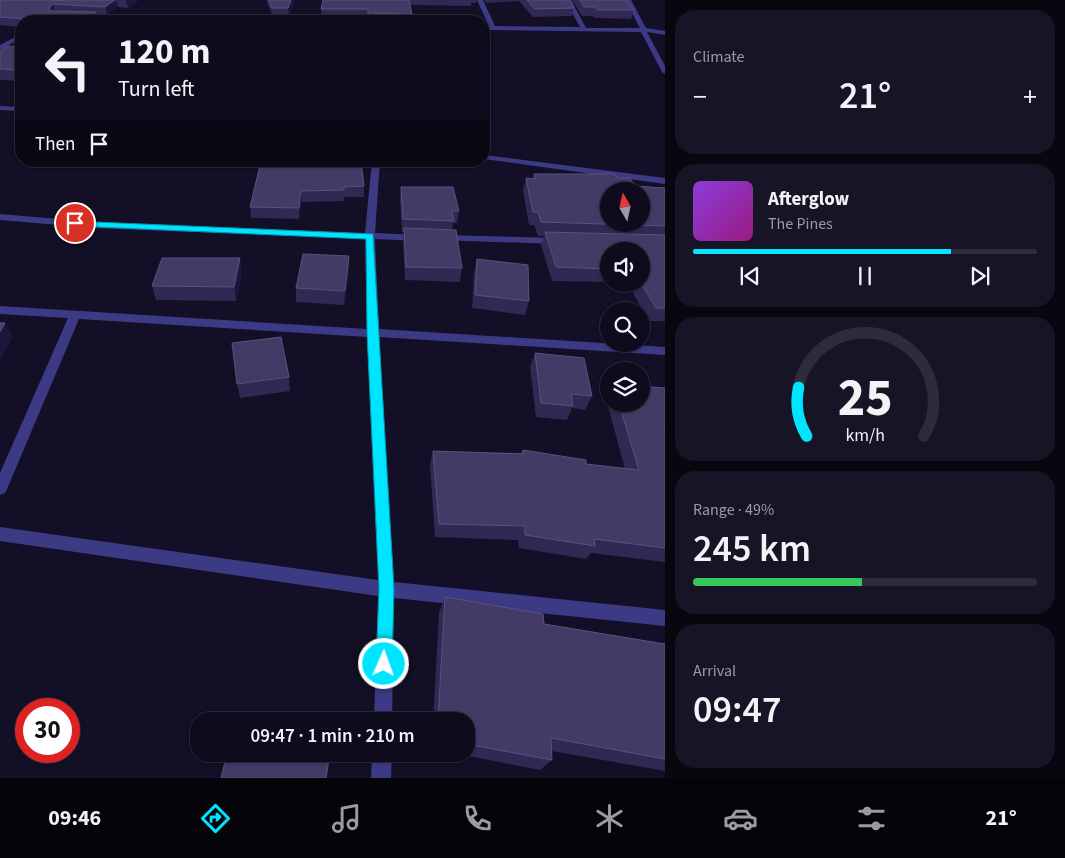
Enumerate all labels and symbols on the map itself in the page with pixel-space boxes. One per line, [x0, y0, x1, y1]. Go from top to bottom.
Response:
north arrow [600, 182, 650, 232]
pin [54, 202, 96, 244]
position arrow [357, 637, 409, 689]
speed limit sign: 30 [15, 698, 80, 763]

